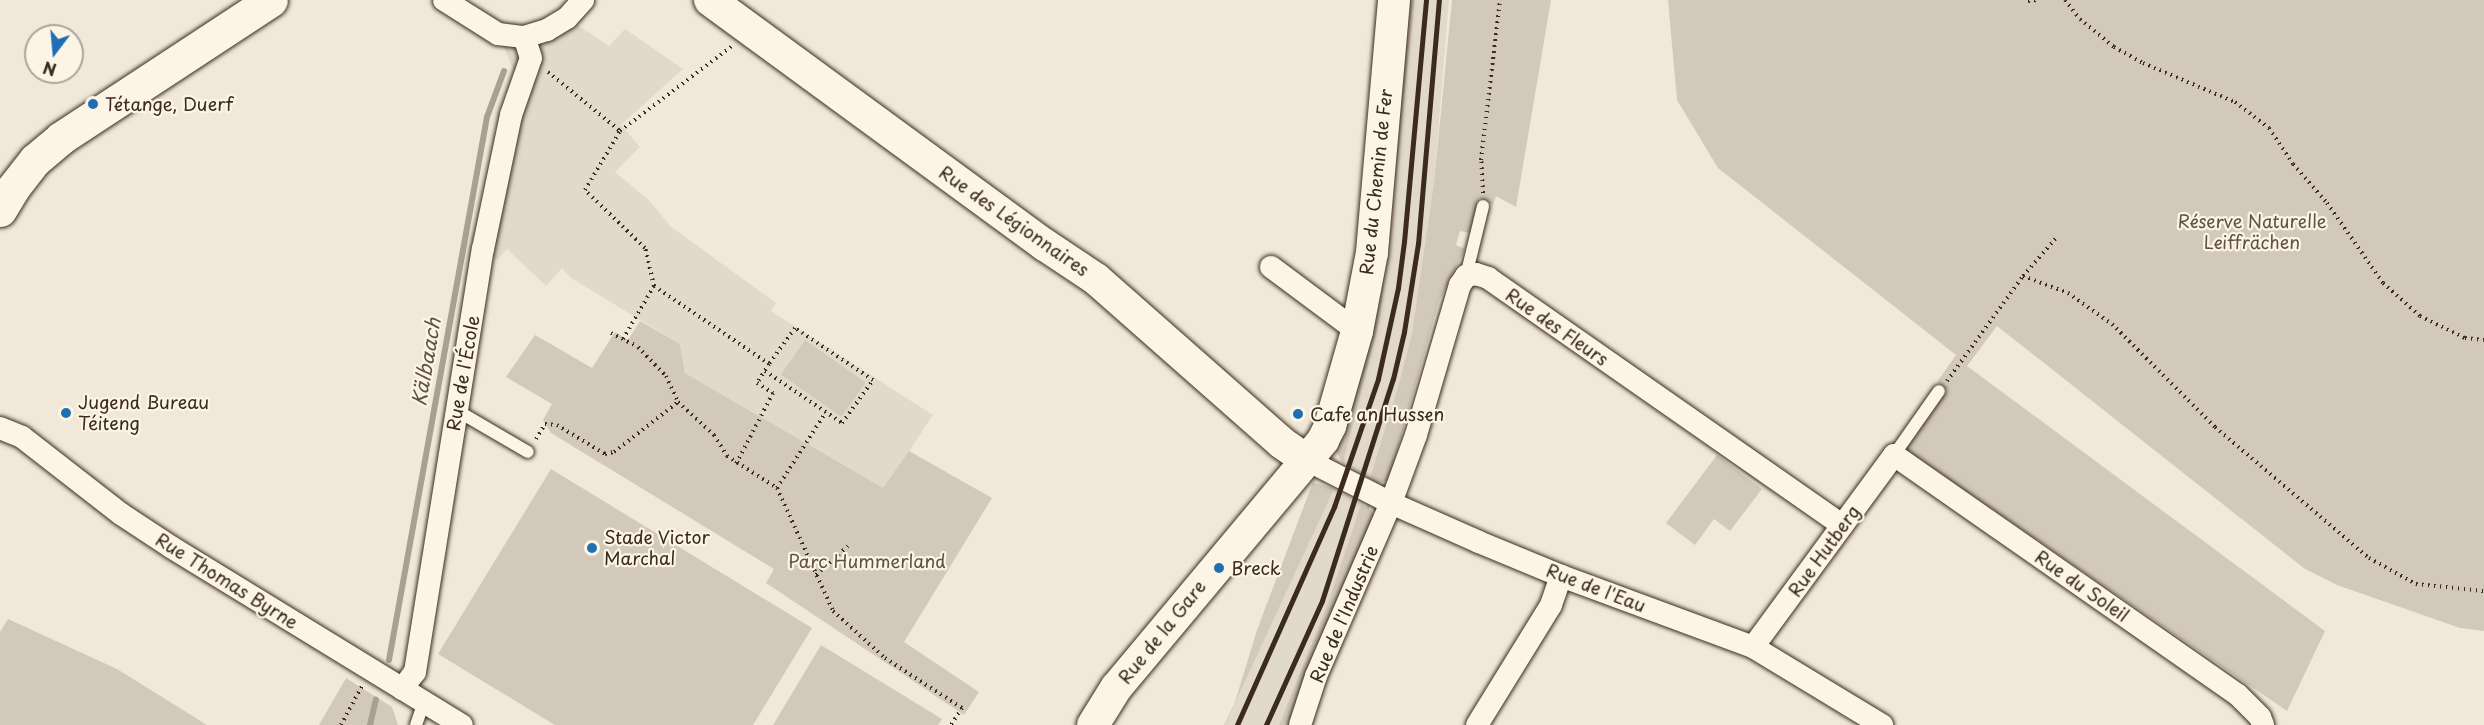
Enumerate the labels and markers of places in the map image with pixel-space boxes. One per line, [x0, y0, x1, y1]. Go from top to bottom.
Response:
place label: Tétange, Duerf [105, 93, 233, 115]
marker: Tétange, Duerf [86, 97, 100, 111]
place label: Jugend Bureau Téiteng [78, 392, 209, 434]
place label: Cafe an Hussen [1310, 403, 1446, 425]
marker: Jugend Bureau Téiteng [59, 406, 73, 420]
marker: Cafe an Hussen [1291, 407, 1305, 421]
place label: Stade Victor Marchal [604, 527, 711, 570]
marker: Stade Victor Marchal [585, 541, 599, 555]
place label: Breck [1231, 557, 1281, 579]
marker: Breck [1212, 561, 1226, 575]

